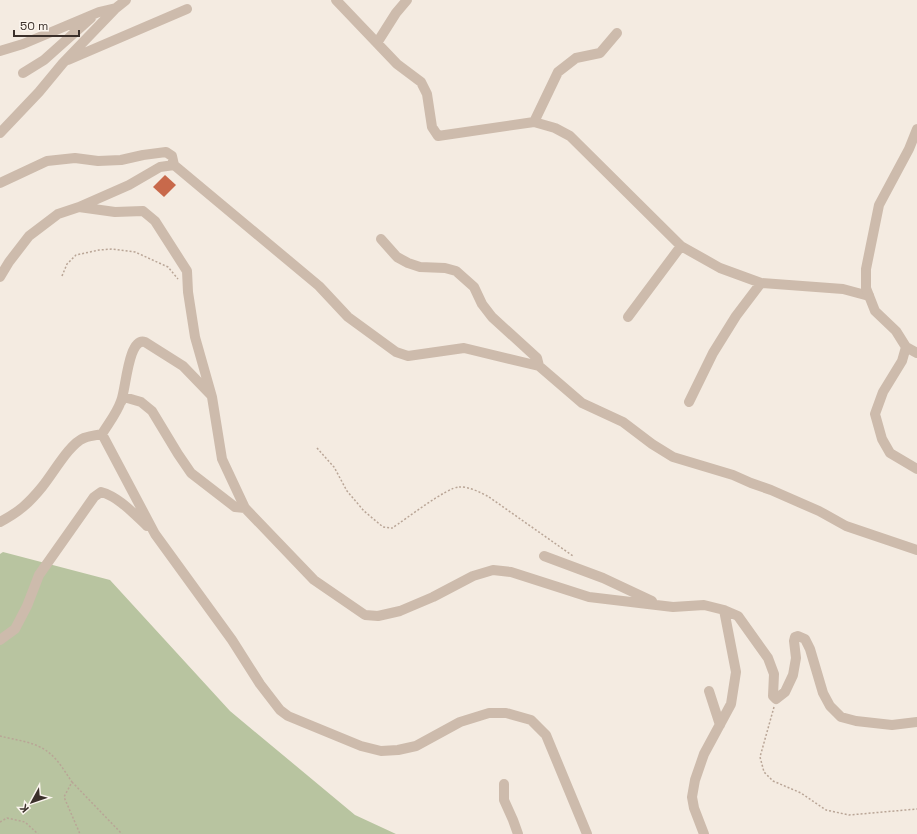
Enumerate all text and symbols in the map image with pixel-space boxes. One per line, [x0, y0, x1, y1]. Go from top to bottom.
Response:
scale bar [14, 12, 79, 38]
text: 50 m [20, 18, 48, 34]
north arrow [12, 782, 52, 822]
text: K [17, 801, 32, 816]

